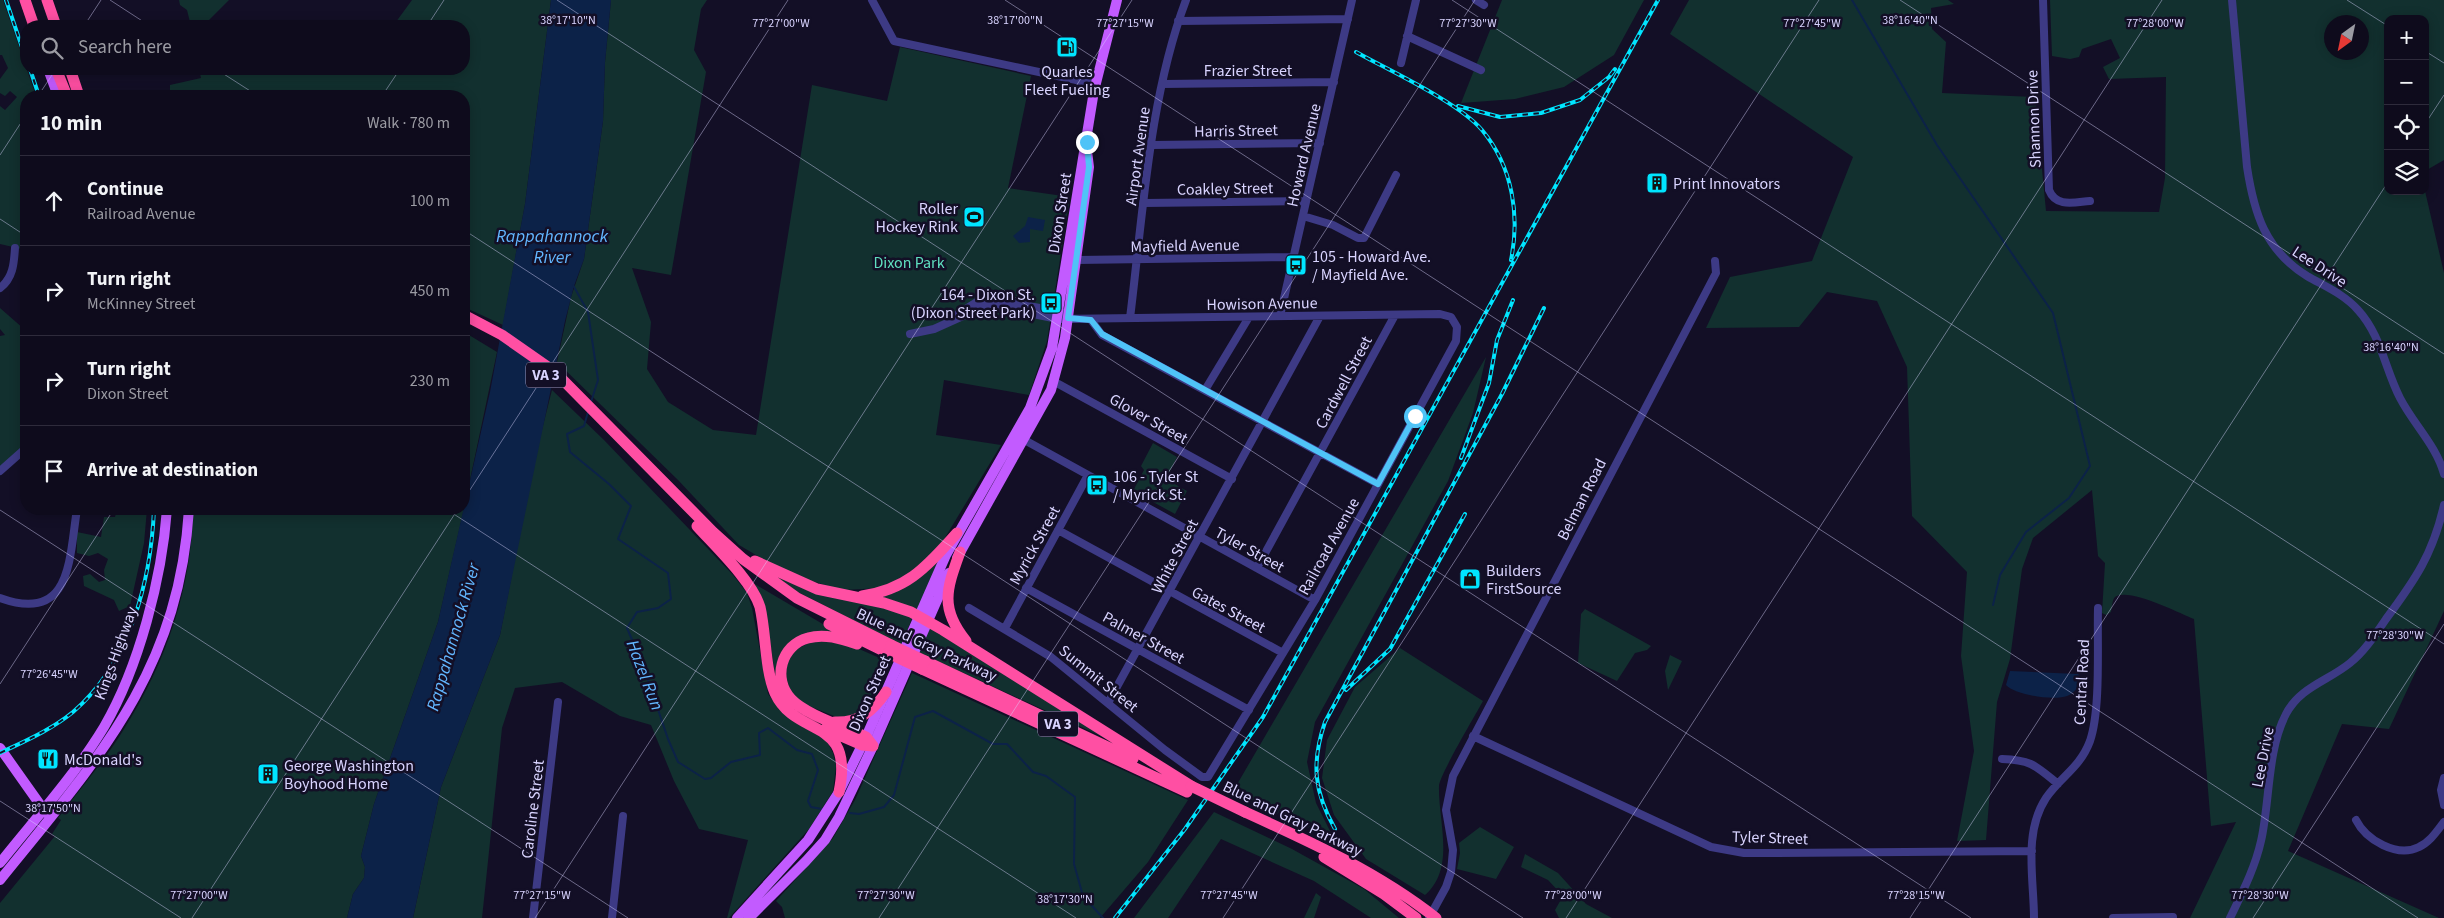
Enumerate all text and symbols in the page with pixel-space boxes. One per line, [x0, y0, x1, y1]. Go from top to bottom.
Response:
text: 38°17'10"N [540, 12, 596, 29]
text: 38°17'00"N [987, 12, 1043, 29]
text: 38°16'40"N [1882, 12, 1938, 29]
text: 77°27'00"W [752, 15, 810, 32]
text: 77°27'15"W [1096, 15, 1154, 32]
text: 77°27'30"W [1439, 15, 1497, 32]
text: 77°27'45"W [1783, 15, 1841, 32]
text: 77°28'00"W [2126, 15, 2184, 32]
north arrow [2324, 15, 2369, 60]
map controls [2384, 15, 2429, 195]
button: + [2384, 15, 2429, 60]
search box [20, 20, 470, 75]
icon: search [38, 34, 66, 62]
text: Search here [78, 34, 172, 61]
fuel station icon: Quarles Fleet Fueling [1055, 35, 1079, 59]
street label: Frazier Street [1204, 60, 1293, 82]
button: − [2384, 60, 2429, 105]
place label: Quarles Fleet Fueling [1024, 61, 1110, 101]
street label: Shannon Drive [2021, 69, 2047, 168]
street label: Howard Avenue [1281, 101, 1327, 209]
street label: Airport Avenue [1120, 105, 1156, 207]
button: locate [2384, 105, 2429, 150]
text: 10 min [40, 108, 102, 138]
text: Walk · 780 m [367, 112, 450, 134]
street label: Harris Street [1194, 119, 1279, 143]
route end [1076, 131, 1099, 154]
button: layers [2384, 150, 2429, 195]
street label: Dixon Street [1043, 171, 1077, 255]
building icon: Print Innovators [1645, 171, 1669, 195]
place label: Print Innovators [1673, 173, 1781, 195]
text: Continue [87, 176, 164, 203]
street label: Coakley Street [1177, 177, 1274, 201]
icon: ahead [40, 187, 68, 215]
text: 100 m [410, 190, 450, 212]
place label: Roller Hockey Rink [876, 198, 958, 238]
text: Railroad Avenue [87, 203, 195, 225]
sports icon: Roller Hockey Rink [962, 205, 986, 229]
water label: Rappahannock River [496, 224, 608, 270]
street label: Mayfield Avenue [1130, 234, 1240, 258]
street label: Lee Drive [2288, 241, 2351, 293]
place label: 105 - Howard Ave. / Mayfield Ave. [1312, 246, 1431, 286]
park label: Dixon Park [873, 252, 945, 274]
bus stop icon: 105 - Howard Ave. / Mayfield Ave. [1284, 253, 1308, 277]
text: Turn right [87, 266, 171, 293]
icon: right [40, 277, 68, 305]
text: 450 m [410, 280, 450, 302]
place label: 164 - Dixon St. (Dixon Street Park) [911, 284, 1035, 324]
bus stop icon: 164 - Dixon St. (Dixon Street Park) [1039, 291, 1063, 315]
street label: Howison Avenue [1206, 292, 1318, 316]
text: McKinney Street [87, 293, 195, 315]
street label: Cardwell Street [1310, 332, 1378, 433]
text: 38°16'40"N [2363, 339, 2419, 356]
text: Turn right [87, 356, 171, 383]
road number: VA 3 [526, 362, 566, 388]
icon: right [40, 367, 68, 395]
text: 230 m [410, 370, 450, 392]
text: Dixon Street [87, 383, 168, 405]
street label: Glover Street [1105, 388, 1192, 450]
route start [1404, 405, 1427, 428]
street label: Belman Road [1552, 455, 1612, 544]
icon: arrive [40, 457, 68, 485]
text: Arrive at destination [87, 457, 258, 484]
place label: 106 - Tyler St / Myrick St. [1113, 466, 1199, 506]
bus stop icon: 106 - Tyler St / Myrick St. [1085, 473, 1109, 497]
street label: Railroad Avenue [1293, 494, 1365, 599]
street label: Myrick Street [1004, 502, 1066, 589]
street label: White Street [1146, 515, 1204, 598]
street label: Tyler Street [1211, 522, 1289, 578]
water label: Rappahannock River [420, 560, 487, 714]
place label: Builders FirstSource [1486, 560, 1561, 600]
shop icon: Builders FirstSource [1458, 567, 1482, 591]
street label: Gates Street [1188, 581, 1270, 639]
street label: Kings Highway [89, 603, 143, 703]
street label: Blue and Gray Parkway [853, 603, 1001, 687]
street label: Palmer Street [1099, 606, 1189, 670]
text: 77°28'30"W [2366, 627, 2424, 644]
water label: Hazel Run [620, 636, 669, 714]
street label: Central Road [2069, 638, 2095, 726]
street label: Summit Street [1054, 640, 1143, 718]
street label: Dixon Street [843, 651, 897, 735]
text: 77°26'45"W [20, 666, 78, 683]
road number: VA 3 [1038, 712, 1078, 736]
street label: Lee Drive [2246, 725, 2280, 789]
restaurant icon: McDonald's [36, 747, 60, 771]
place label: McDonald's [64, 749, 142, 771]
place label: George Washington Boyhood Home [284, 755, 414, 795]
street label: Caroline Street [516, 758, 550, 860]
building icon: George Washington Boyhood Home [256, 762, 280, 786]
street label: Blue and Gray Parkway [1219, 776, 1367, 863]
text: 38°17'50"N [25, 800, 81, 817]
street label: Tyler Street [1731, 826, 1809, 850]
text: 77°27'00"W [170, 887, 228, 904]
text: 77°27'15"W [513, 887, 571, 904]
text: 77°27'30"W [857, 887, 915, 904]
text: 77°27'45"W [1200, 887, 1258, 904]
text: 77°28'00"W [1544, 887, 1602, 904]
text: 77°28'15"W [1887, 887, 1945, 904]
text: 77°28'30"W [2231, 887, 2289, 904]
text: 38°17'30"N [1037, 891, 1093, 908]

